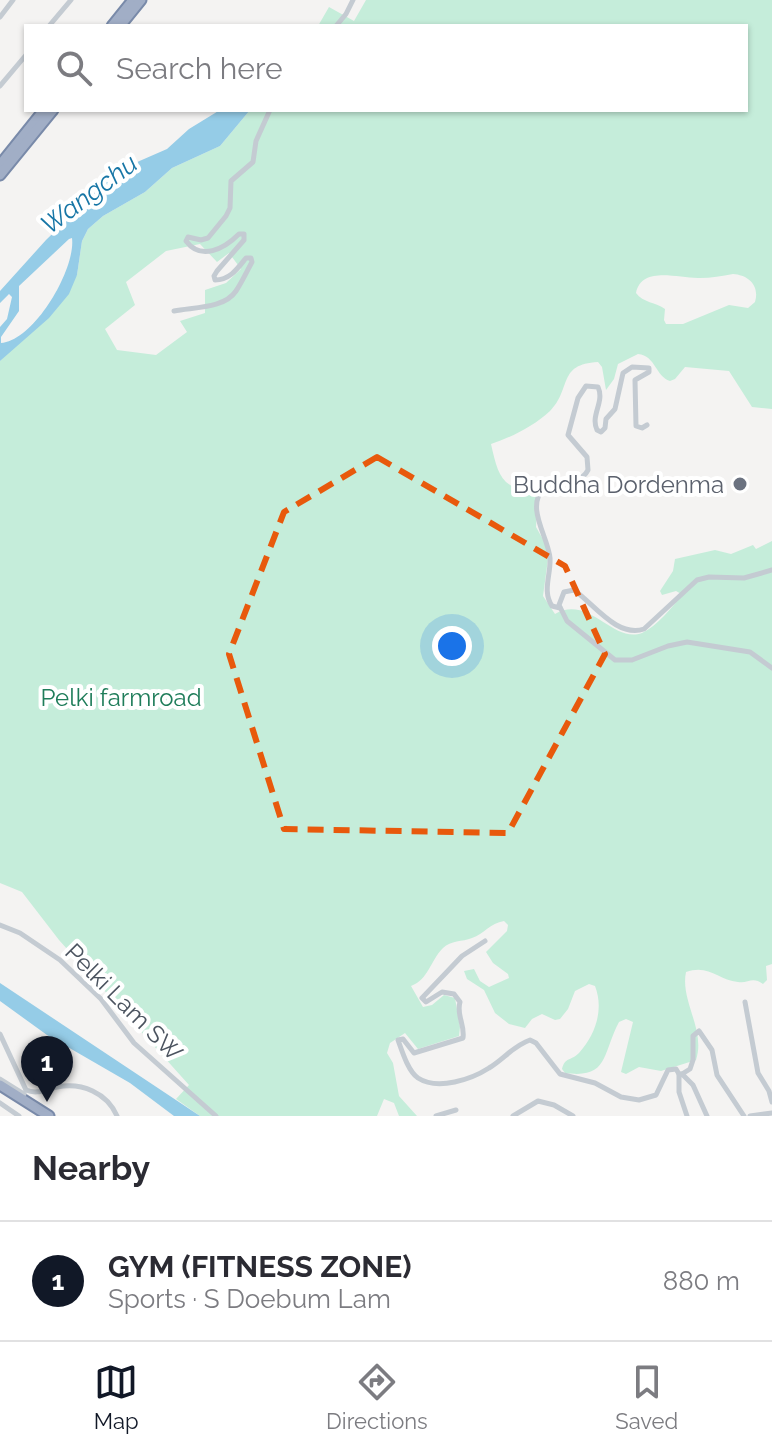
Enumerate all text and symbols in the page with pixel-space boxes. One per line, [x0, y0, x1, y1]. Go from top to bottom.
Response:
search box [24, 24, 748, 112]
icon: search [52, 46, 96, 90]
text: Search here [116, 51, 283, 86]
water label: Wangchu [35, 148, 143, 240]
place label: Buddha Dordenma [513, 470, 724, 499]
marker: Buddha Dordenma [731, 475, 749, 493]
your location [432, 626, 472, 666]
park label: Pelki farmroad [40, 683, 202, 712]
street label: Pelki Lam SW [59, 937, 189, 1067]
pin: 1 [21, 1036, 73, 1102]
text: Nearby [32, 1148, 150, 1188]
text: GYM (FITNESS ZONE) [108, 1249, 411, 1284]
text: 1 [52, 1266, 64, 1296]
text: 880 m [663, 1266, 740, 1296]
text: Sports · S Doebum Lam [108, 1284, 391, 1314]
tab: Map [94, 1360, 139, 1434]
tab: Directions [326, 1360, 428, 1434]
tab: Saved [615, 1360, 678, 1434]

